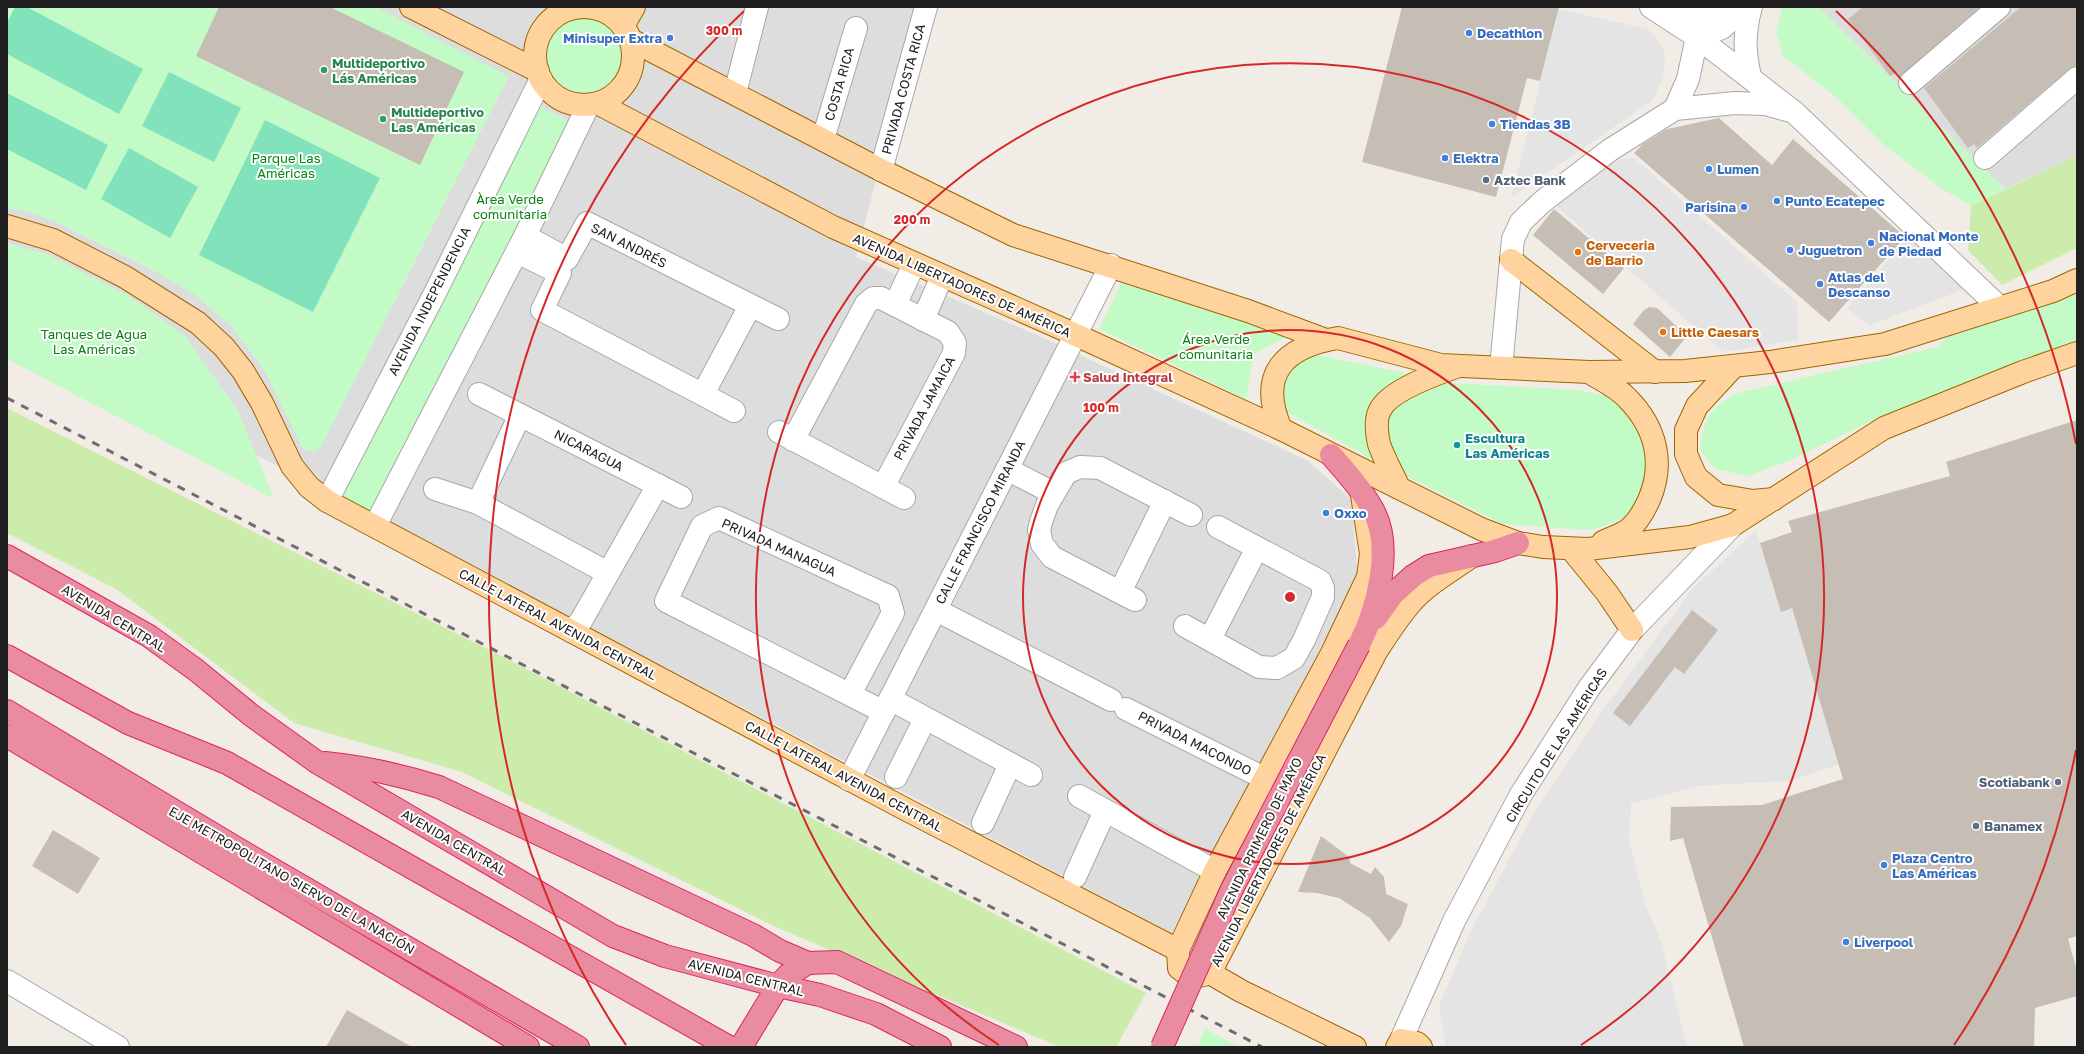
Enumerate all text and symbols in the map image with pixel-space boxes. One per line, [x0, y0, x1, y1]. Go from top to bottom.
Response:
street label: PRIVADA COSTA RICA [878, 22, 928, 156]
text: 300 m [706, 23, 742, 38]
place label: Decathlon [1477, 25, 1542, 41]
marker: Decathlon [1464, 28, 1474, 38]
place label: Minisuper Extra [563, 30, 662, 46]
marker: Minisuper Extra [665, 33, 675, 43]
street label: COSTA RICA [821, 45, 857, 123]
place label: Multideportivo Lás Américas [332, 55, 425, 86]
marker: Multideportivo Lás Américas [319, 65, 329, 75]
place label: Multideportivo Las Américas [391, 104, 484, 135]
marker: Multideportivo Las Américas [378, 114, 388, 124]
place label: Tiendas 3B [1500, 116, 1571, 132]
marker: Tiendas 3B [1487, 119, 1497, 129]
park label: Parque Las Américas [251, 150, 321, 181]
place label: Elektra [1453, 150, 1499, 166]
marker: Elektra [1440, 153, 1450, 163]
place label: Lumen [1717, 161, 1759, 177]
marker: Lumen [1704, 164, 1714, 174]
place label: Aztec Bank [1494, 172, 1566, 188]
marker: Aztec Bank [1481, 175, 1491, 185]
park label: Àrea Verde comunitaria [473, 191, 547, 222]
place label: Punto Ecatepec [1785, 193, 1885, 209]
marker: Punto Ecatepec [1772, 196, 1782, 206]
place label: Parisina [1685, 199, 1736, 215]
marker: Parisina [1739, 202, 1749, 212]
text: 200 m [894, 212, 930, 227]
street label: SAN ANDRÉS [588, 219, 670, 271]
street label: AVENIDA INDEPENDENCIA [384, 224, 474, 378]
place label: Nacional Monte de Piedad [1879, 228, 1979, 259]
street label: AVENIDA LIBERTADORES DE AMÉRICA [851, 230, 1074, 341]
place label: Cerveceria de Barrio [1586, 237, 1655, 268]
marker: Nacional Monte de Piedad [1866, 238, 1876, 248]
place label: Juguetron [1798, 242, 1862, 258]
marker: Juguetron [1785, 245, 1795, 255]
marker: Cerveceria de Barrio [1573, 247, 1583, 257]
place label: Atlas del Descanso [1828, 269, 1890, 300]
marker: Atlas del Descanso [1815, 279, 1825, 289]
place label: Little Caesars [1671, 324, 1759, 340]
park label: Tanques de Agua Las Américas [41, 326, 147, 357]
marker: Little Caesars [1658, 327, 1668, 337]
park label: Área Verde comunitaria [1179, 331, 1253, 362]
street label: PRIVADA JAMAICA [890, 353, 958, 463]
place label: Salud Integral [1083, 369, 1173, 385]
marker: Salud Integral [1070, 372, 1080, 382]
text: 100 m [1083, 400, 1119, 415]
street label: NICARAGUA [552, 426, 627, 474]
place label: Escultura Las Américas [1465, 430, 1550, 461]
street label: CALLE FRANCISCO MIRANDA [932, 437, 1028, 607]
marker: Escultura Las Américas [1452, 440, 1462, 450]
place label: Oxxo [1334, 505, 1367, 521]
marker: Oxxo [1321, 508, 1331, 518]
street label: PRIVADA MANAGUA [719, 515, 839, 580]
street label: CALLE LATERAL AVENIDA CENTRAL [456, 565, 660, 683]
street label: AVENIDA CENTRAL [59, 581, 169, 656]
centre of rings [1283, 590, 1297, 604]
street label: CIRCUITO DE LAS AMÉRICAS [1502, 665, 1610, 825]
street label: PRIVADA MACONDO [1136, 707, 1254, 779]
street label: CALLE LATERAL AVENIDA CENTRAL [742, 717, 946, 835]
street label: AVENIDA LIBERTADORES DE AMÉRICA [1207, 751, 1329, 969]
street label: AVENIDA PRIMERO DE MAYO [1213, 755, 1305, 921]
place label: Scotiabank [1979, 774, 2050, 790]
marker: Scotiabank [2053, 777, 2063, 787]
street label: EJE METROPOLITANO SIERVO DE LA NACIÓN [166, 803, 418, 957]
street label: AVENIDA CENTRAL [399, 805, 510, 879]
place label: Banamex [1984, 818, 2043, 834]
marker: Banamex [1971, 821, 1981, 831]
place label: Plaza Centro Las Américas [1892, 850, 1977, 881]
marker: Plaza Centro Las Américas [1879, 860, 1889, 870]
place label: Liverpool [1854, 934, 1914, 950]
marker: Liverpool [1841, 937, 1851, 947]
street label: AVENIDA CENTRAL [687, 955, 806, 999]

